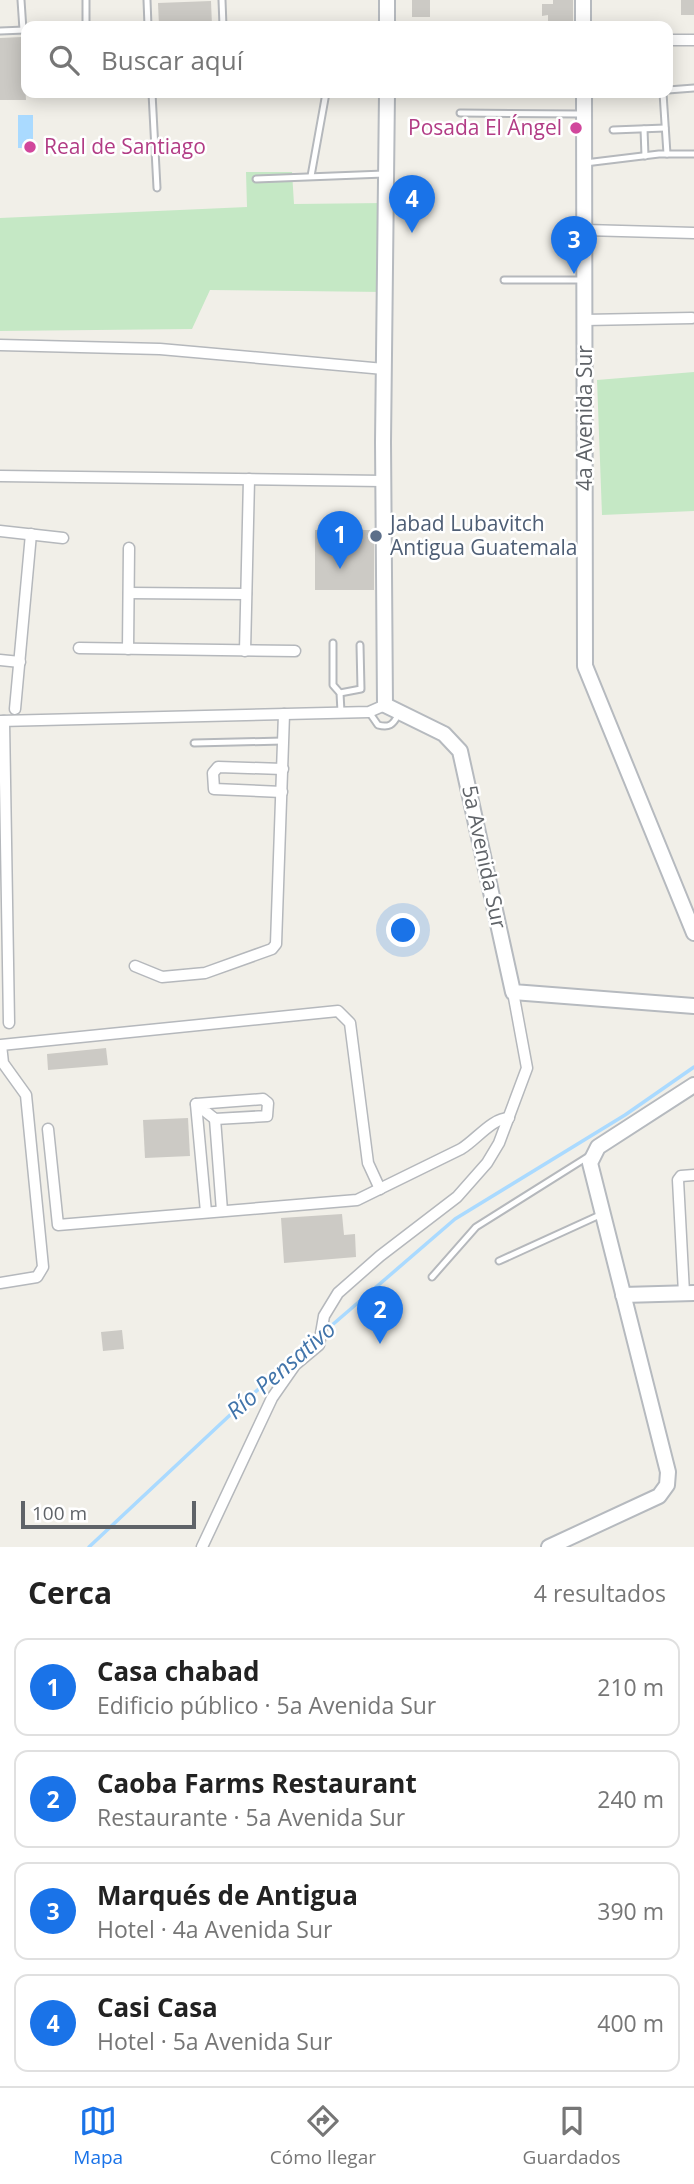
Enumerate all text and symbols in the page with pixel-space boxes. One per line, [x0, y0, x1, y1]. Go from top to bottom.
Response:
search box [21, 21, 673, 98]
icon: search [45, 41, 83, 79]
text: Buscar aquí [101, 42, 243, 78]
place label: Posada El Ángel [408, 113, 562, 141]
marker: Posada El Ángel [568, 120, 584, 136]
place label: Real de Santiago [44, 132, 206, 160]
marker: Real de Santiago [22, 139, 38, 155]
pin: 4 [389, 175, 435, 233]
pin: 3 [551, 216, 597, 274]
street label: 4a Avenida Sur [570, 345, 598, 491]
place label: Jabad Lubavitch Antigua Guatemala [388, 509, 578, 561]
pin: 1 [317, 511, 363, 569]
marker: Jabad Lubavitch Antigua Guatemala [368, 528, 384, 544]
street label: 5a Avenida Sur [456, 783, 514, 931]
your location [386, 913, 420, 947]
pin: 2 [357, 1286, 403, 1344]
water label: Río Pensativo [219, 1313, 342, 1426]
scale bar [21, 1498, 196, 1530]
text: 100 m [32, 1500, 87, 1526]
text: Cerca [28, 1572, 112, 1613]
text: 4 resultados [534, 1577, 666, 1609]
text: Casa chabad [97, 1653, 259, 1689]
text: 1 [46, 1671, 60, 1703]
text: 210 m [597, 1671, 664, 1703]
text: Edificio público · 5a Avenida Sur [97, 1689, 436, 1721]
text: Caoba Farms Restaurant [97, 1765, 417, 1801]
text: 2 [46, 1783, 60, 1815]
text: 240 m [597, 1783, 664, 1815]
text: Restaurante · 5a Avenida Sur [97, 1801, 405, 1833]
text: Marqués de Antigua [97, 1877, 358, 1913]
text: 3 [46, 1895, 60, 1927]
text: 390 m [597, 1895, 664, 1927]
text: Hotel · 4a Avenida Sur [97, 1913, 332, 1945]
text: Casi Casa [97, 1989, 218, 2025]
text: 4 [46, 2007, 60, 2039]
text: 400 m [597, 2007, 664, 2039]
text: Hotel · 5a Avenida Sur [97, 2025, 332, 2057]
tab: Mapa [73, 2102, 123, 2170]
tab: Cómo llegar [270, 2102, 376, 2170]
tab: Guardados [523, 2102, 621, 2170]

